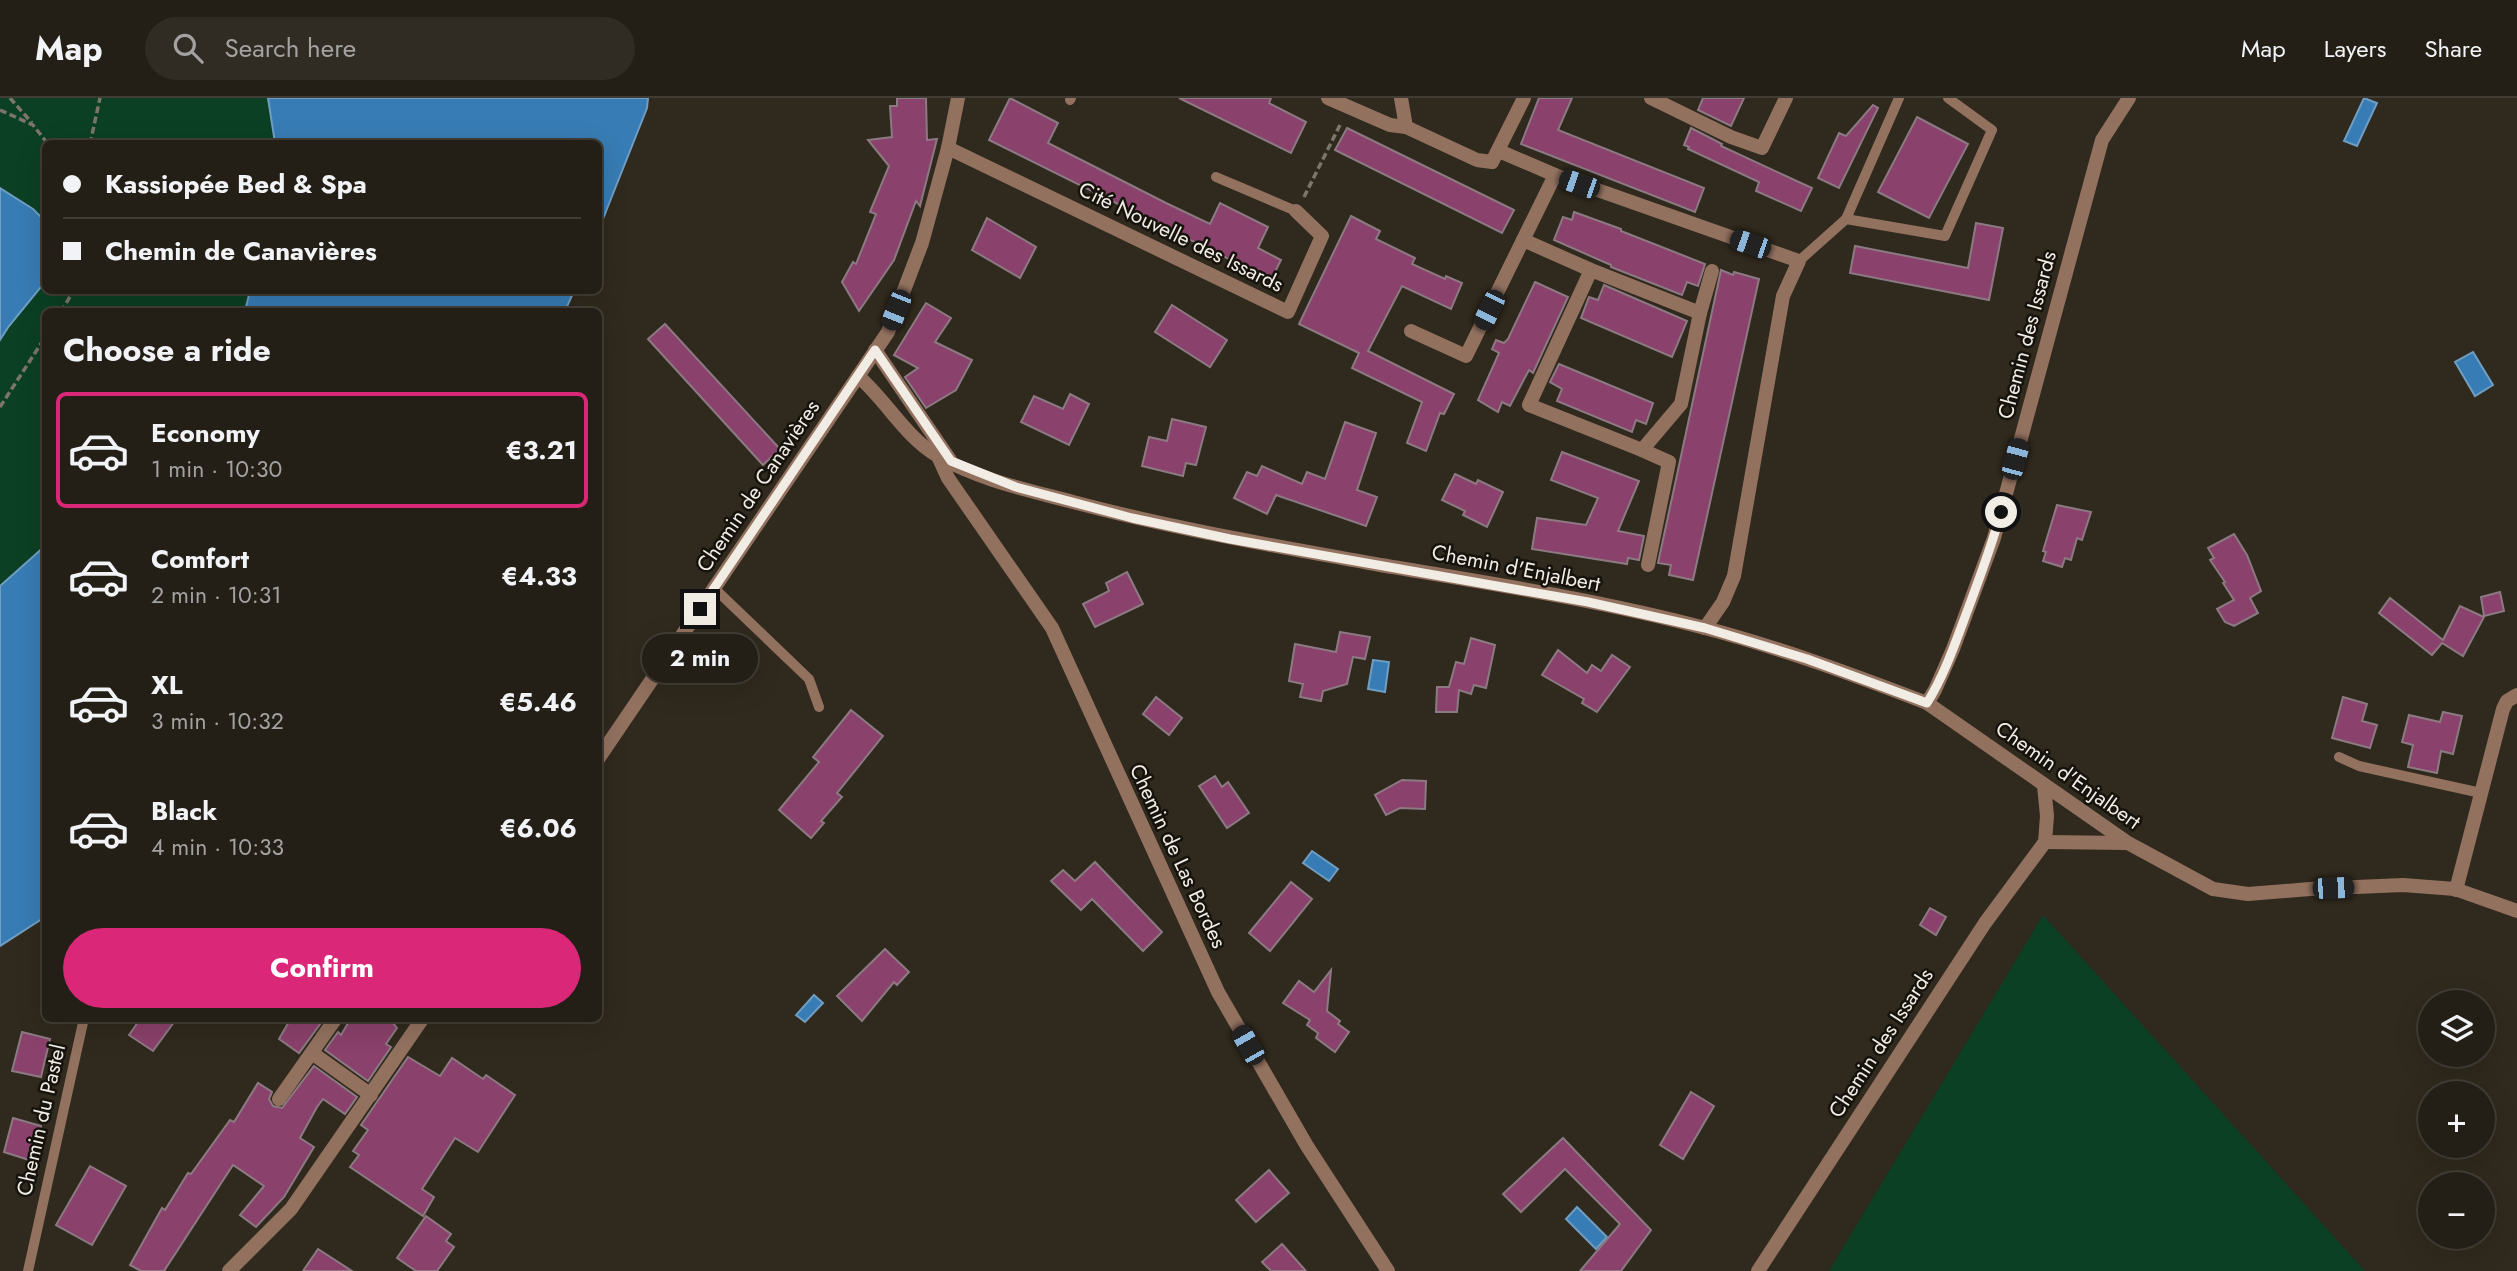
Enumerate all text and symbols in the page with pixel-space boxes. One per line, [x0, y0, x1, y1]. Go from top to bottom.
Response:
search box [145, 17, 635, 80]
text: Map [35, 25, 103, 72]
icon: search [169, 29, 207, 67]
text: Search here [225, 29, 356, 67]
text: Map [2241, 31, 2286, 66]
text: Layers [2324, 31, 2386, 66]
text: Share [2424, 31, 2482, 66]
text: Kassiopée Bed & Spa [105, 165, 367, 203]
car [1556, 167, 1603, 201]
street label: Cité Nouvelle des Issards [1073, 174, 1289, 300]
car [1727, 227, 1774, 261]
text: Chemin de Canavières [105, 232, 377, 270]
street label: Chemin des Issards [1990, 248, 2064, 422]
car [879, 287, 914, 333]
car [1471, 287, 1508, 333]
text: Choose a ride [63, 327, 271, 373]
street label: Chemin de Canavières [689, 394, 827, 578]
text: Economy [151, 414, 260, 452]
icon: car [67, 419, 130, 482]
text: €3.21 [506, 431, 577, 469]
car [2000, 436, 2031, 482]
text: 1 min · 10:30 [151, 452, 282, 486]
route start [1985, 496, 2017, 528]
street label: Chemin d'Enjalbert [1429, 537, 1603, 599]
text: Comfort [151, 540, 249, 578]
icon: car [67, 545, 130, 608]
text: €4.33 [501, 557, 577, 595]
text: 2 min · 10:31 [151, 578, 282, 612]
route end [684, 593, 716, 625]
callout: 2 min [642, 634, 758, 682]
text: 2 min [670, 641, 730, 675]
text: XL [151, 666, 183, 704]
icon: car [67, 671, 130, 734]
text: €5.46 [499, 683, 577, 721]
text: 3 min · 10:32 [151, 704, 284, 738]
street label: Chemin d'Enjalbert [1989, 714, 2147, 836]
street label: Chemin de Las Bordes [1122, 759, 1234, 953]
text: Black [151, 792, 217, 830]
icon: car [67, 797, 130, 860]
text: €6.06 [500, 809, 577, 847]
text: 4 min · 10:33 [151, 830, 284, 864]
car [2312, 877, 2355, 899]
button: Confirm [63, 928, 581, 1008]
street label: Chemin des Issards [1821, 962, 1941, 1124]
map controls [2418, 990, 2495, 1249]
button: layers [2418, 990, 2495, 1067]
car [1229, 1022, 1268, 1068]
street label: Chemin du Pastel [9, 1041, 73, 1199]
button: + [2418, 1081, 2495, 1158]
button: − [2418, 1172, 2495, 1249]

